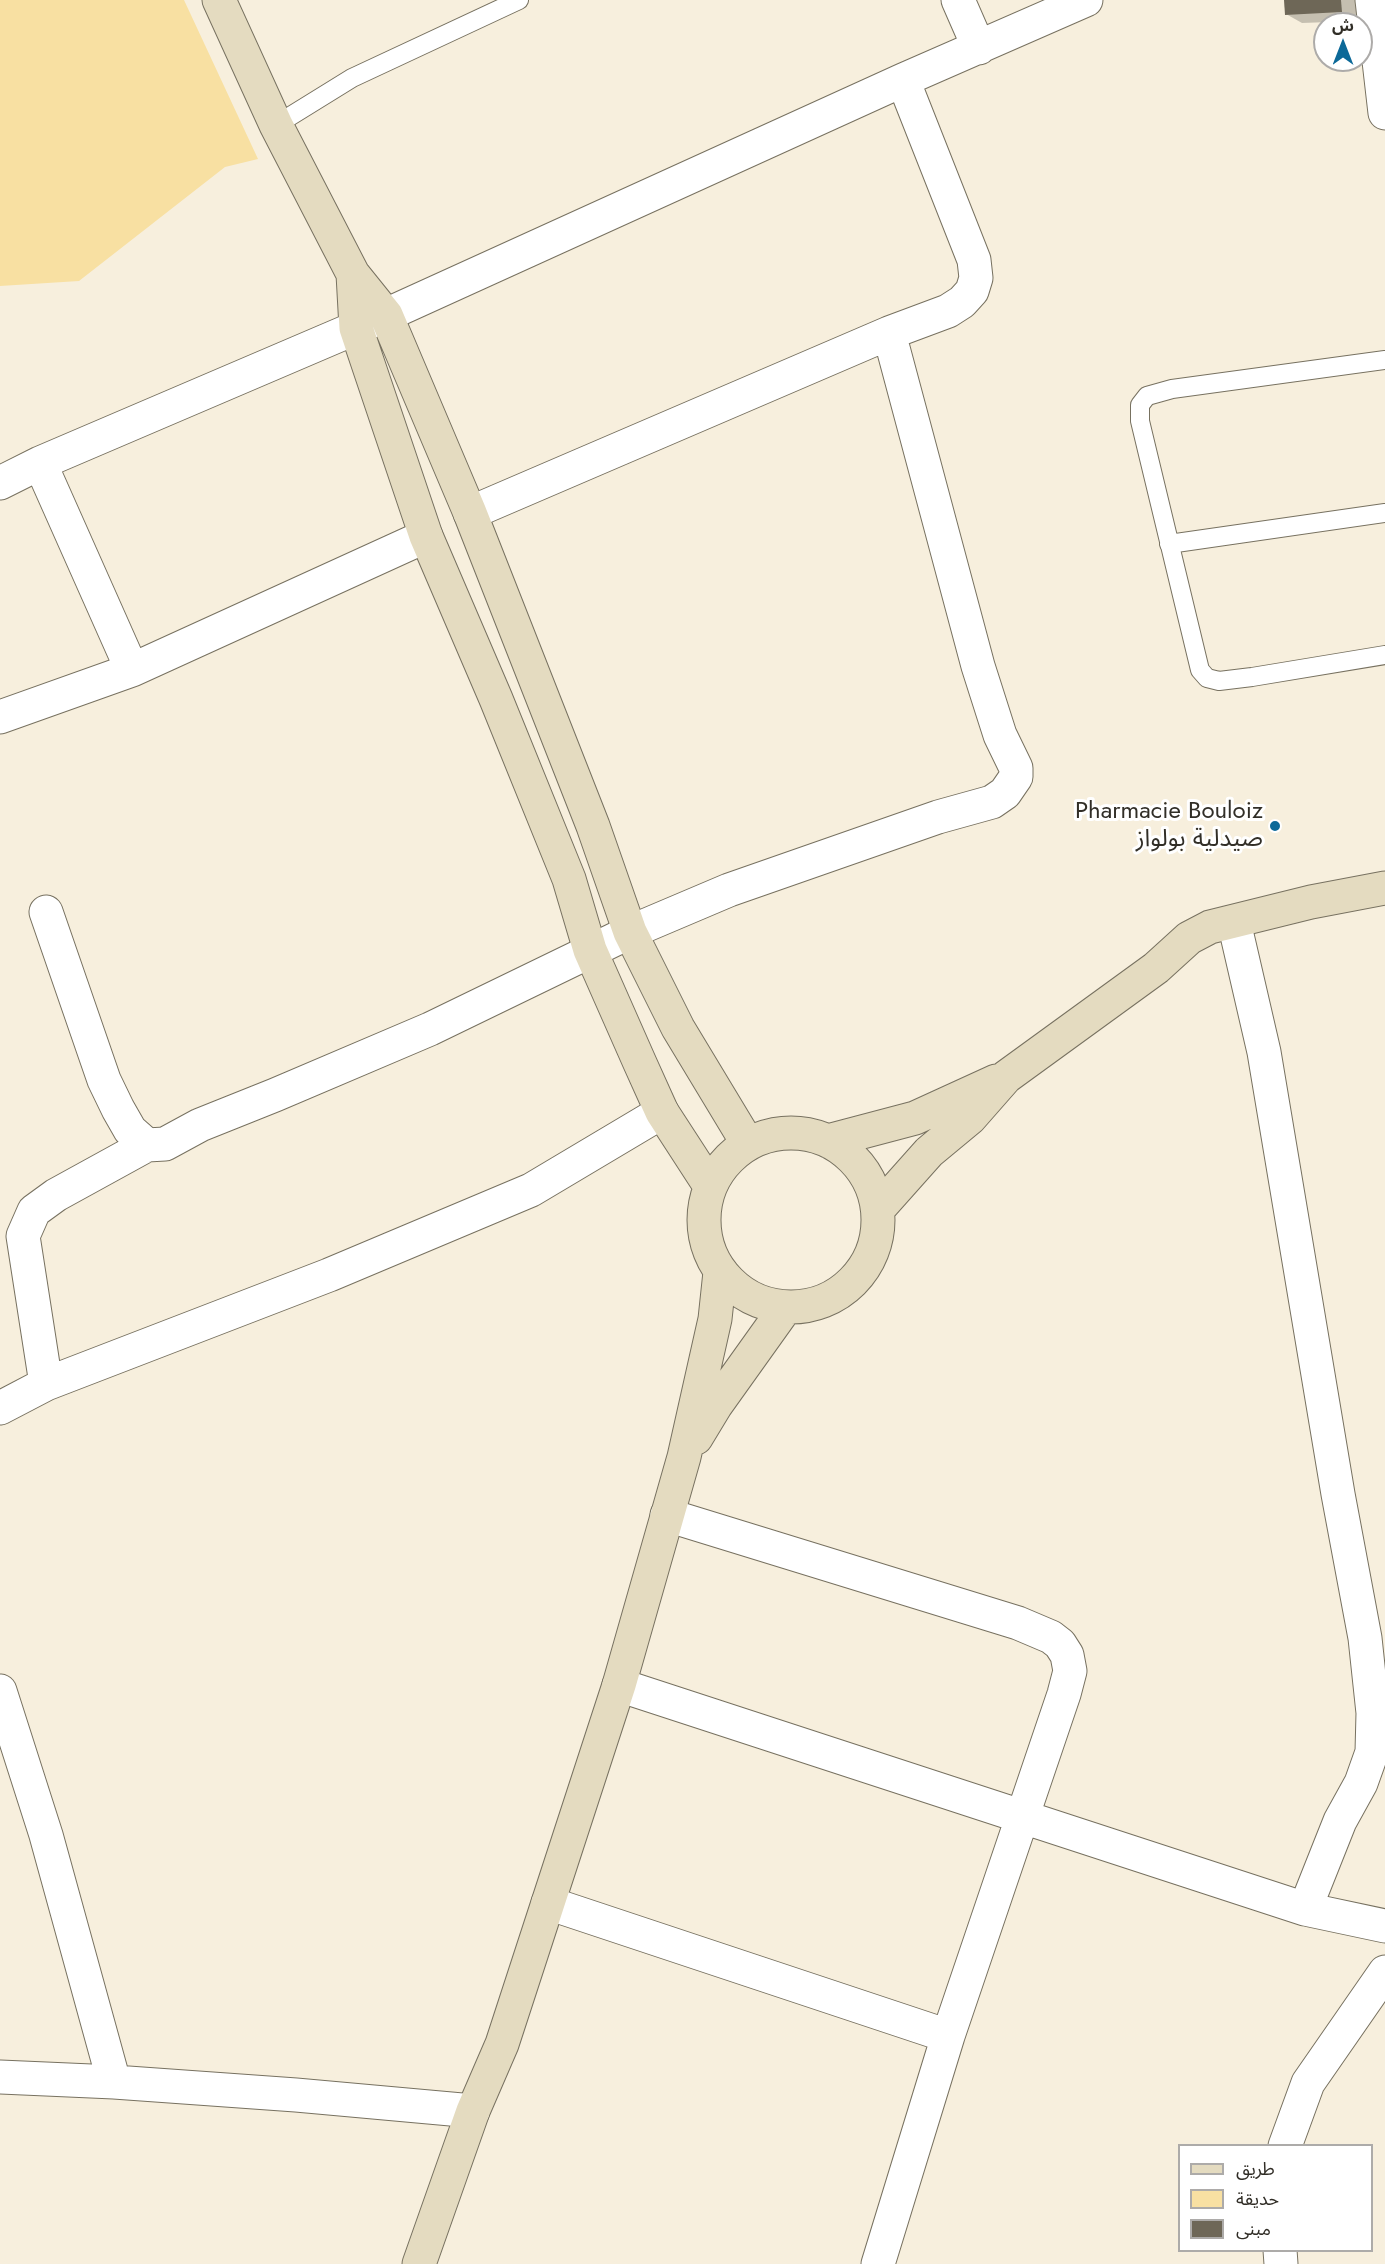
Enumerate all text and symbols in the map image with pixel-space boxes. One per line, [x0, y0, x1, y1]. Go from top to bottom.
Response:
north arrow [1313, 12, 1373, 72]
text: ش [1332, 14, 1354, 37]
place label: Pharmacie Bouloiz صيدلية بولواز [1075, 798, 1263, 854]
marker: Pharmacie Bouloiz صيدلية بولواز [1268, 819, 1282, 833]
legend [1178, 2144, 1373, 2252]
text: طريق [1236, 2156, 1275, 2182]
text: حديقة [1236, 2186, 1279, 2212]
text: مبنى [1236, 2216, 1271, 2242]

